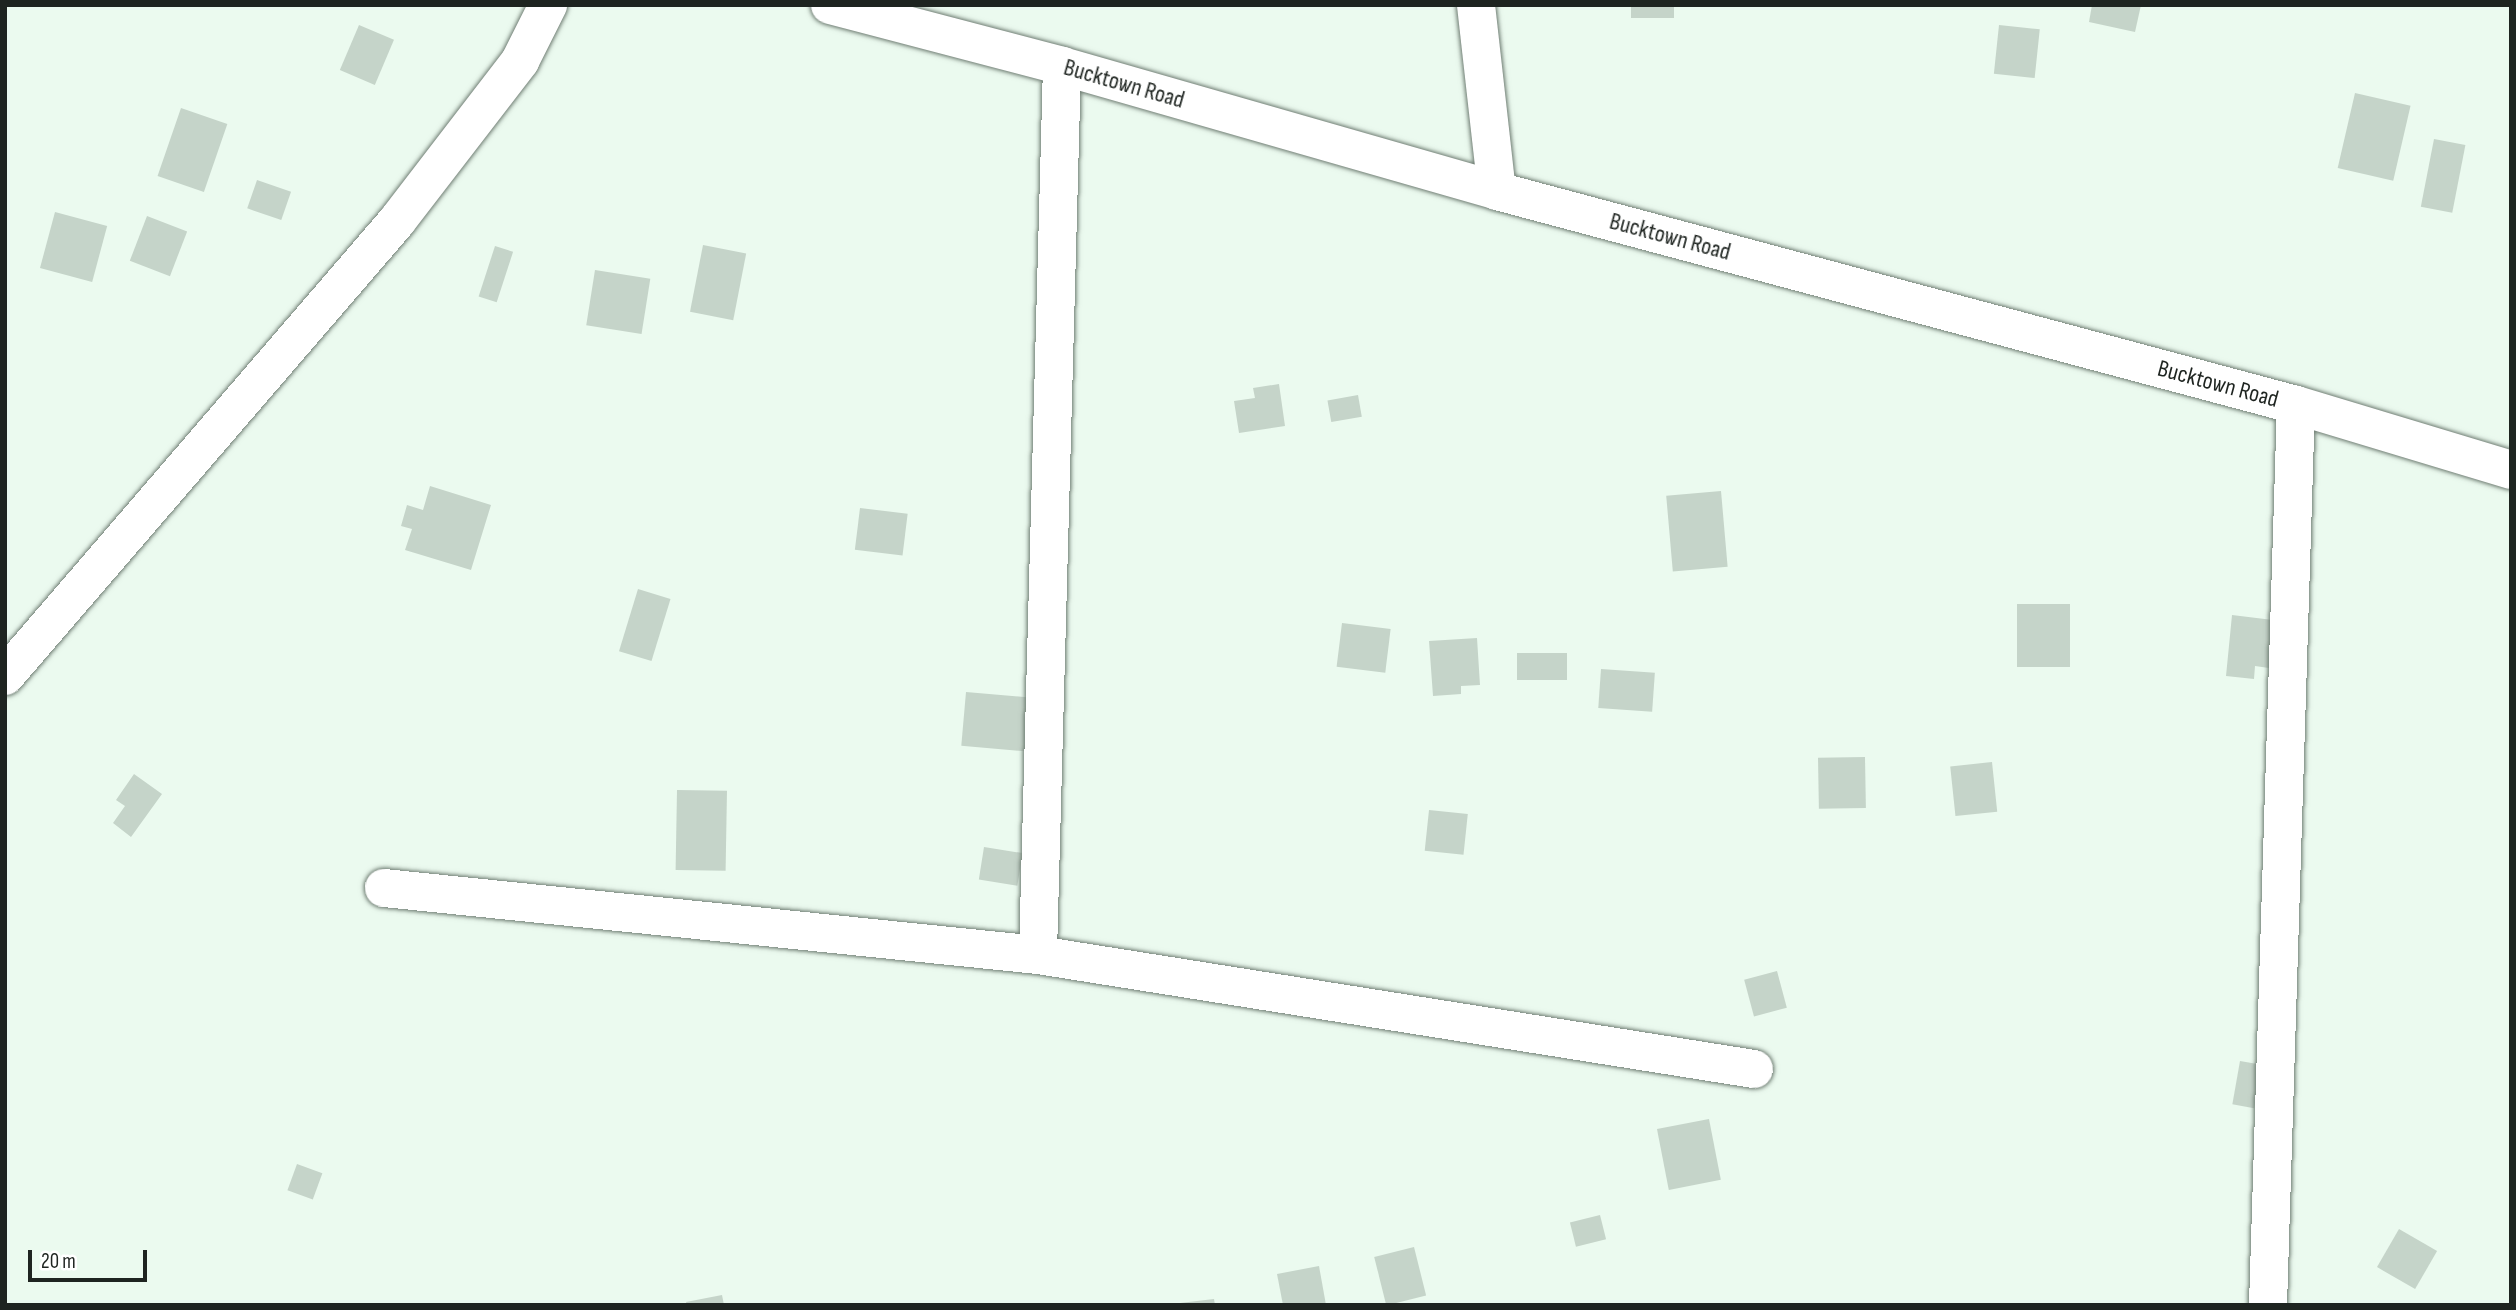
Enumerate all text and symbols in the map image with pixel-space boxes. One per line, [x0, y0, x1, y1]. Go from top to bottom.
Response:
street label: Bucktown Road [1060, 53, 1188, 115]
street label: Bucktown Road [1606, 207, 1734, 267]
street label: Bucktown Road [2154, 354, 2282, 414]
scale bar [32, 1236, 150, 1280]
text: 20 m [41, 1249, 76, 1274]

